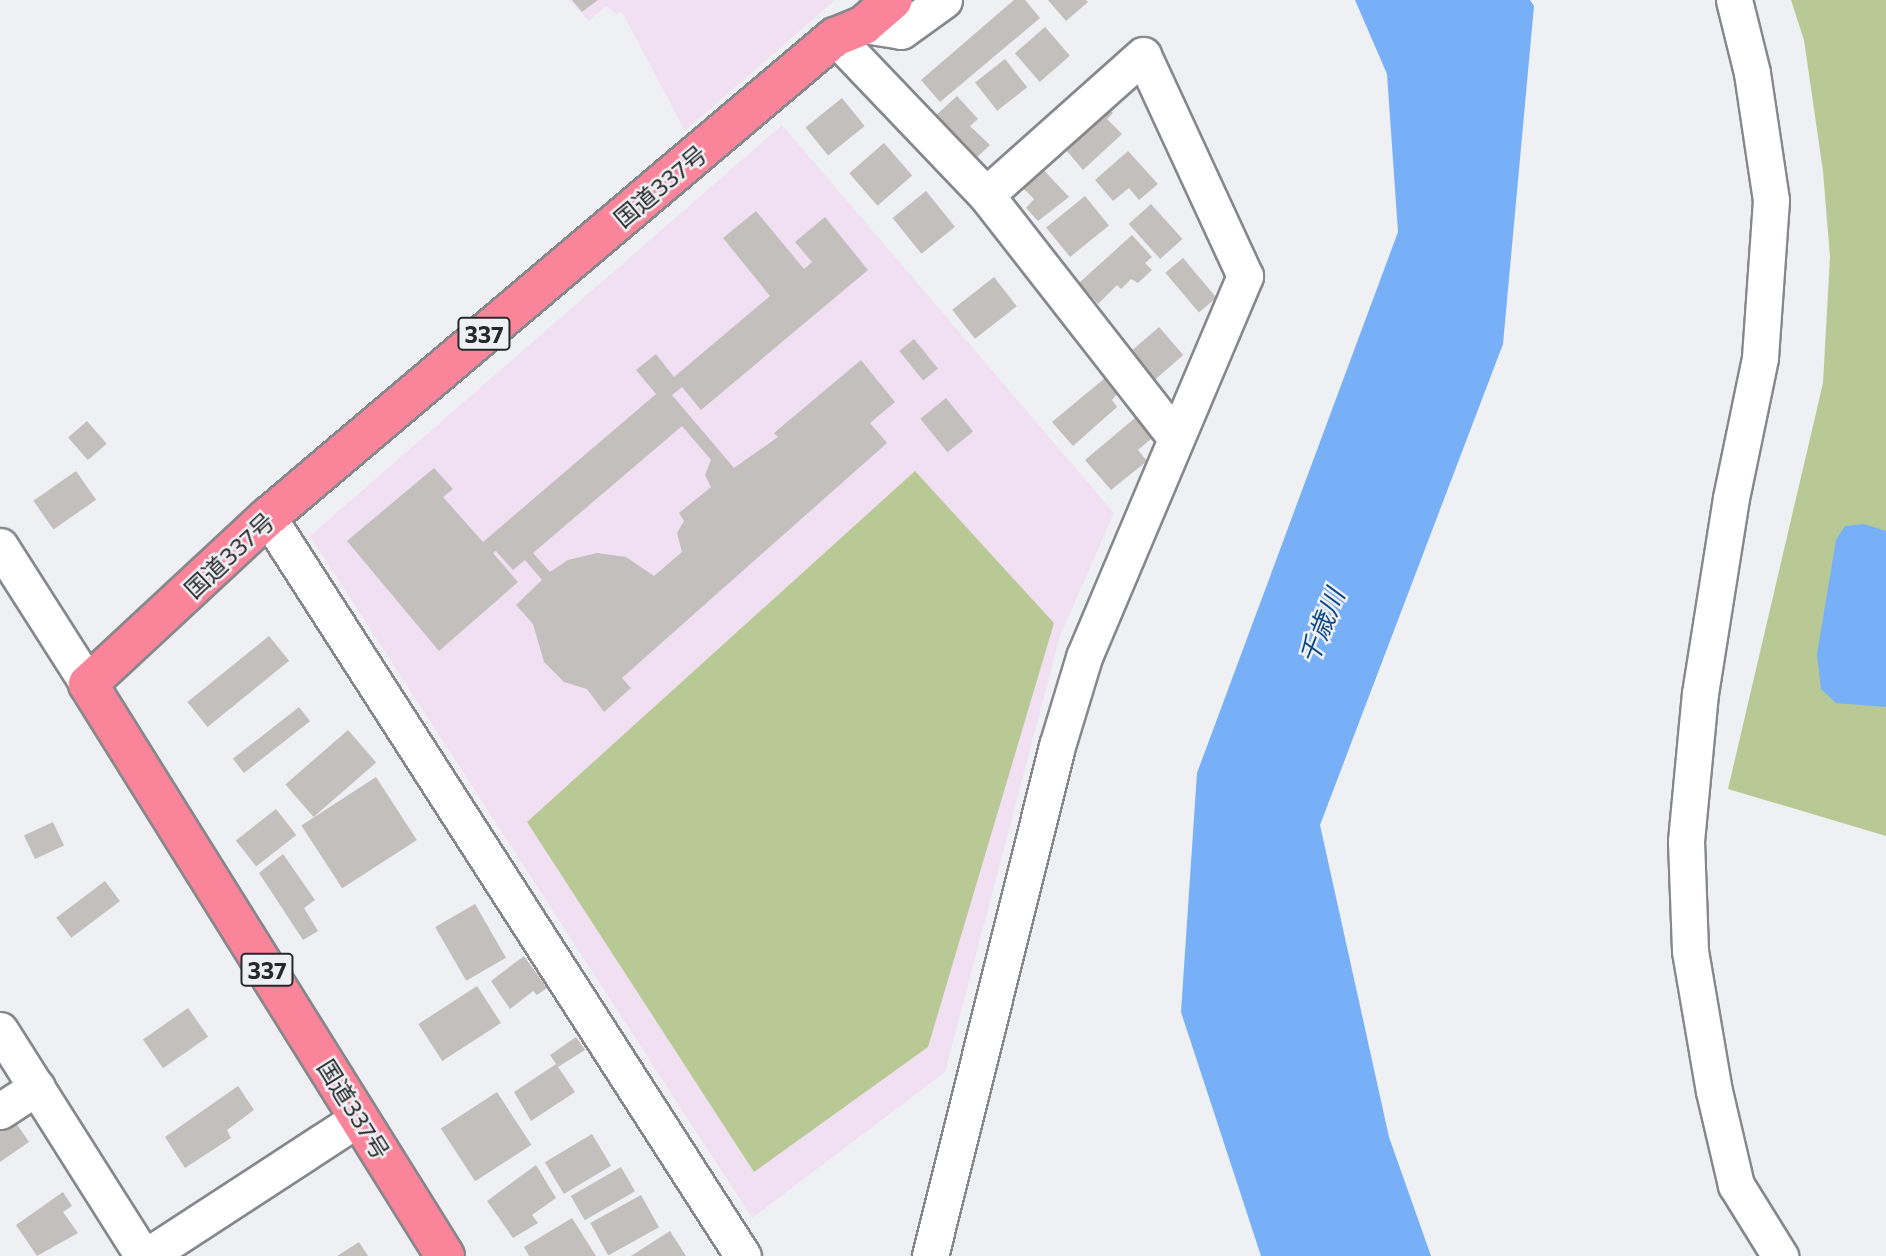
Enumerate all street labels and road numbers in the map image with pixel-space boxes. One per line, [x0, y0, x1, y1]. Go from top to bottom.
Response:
street label: 国道337号 [608, 139, 712, 233]
road number: 337 [456, 314, 512, 354]
street label: 国道337号 [178, 506, 280, 604]
road number: 337 [239, 951, 295, 990]
street label: 国道337号 [312, 1054, 396, 1164]

